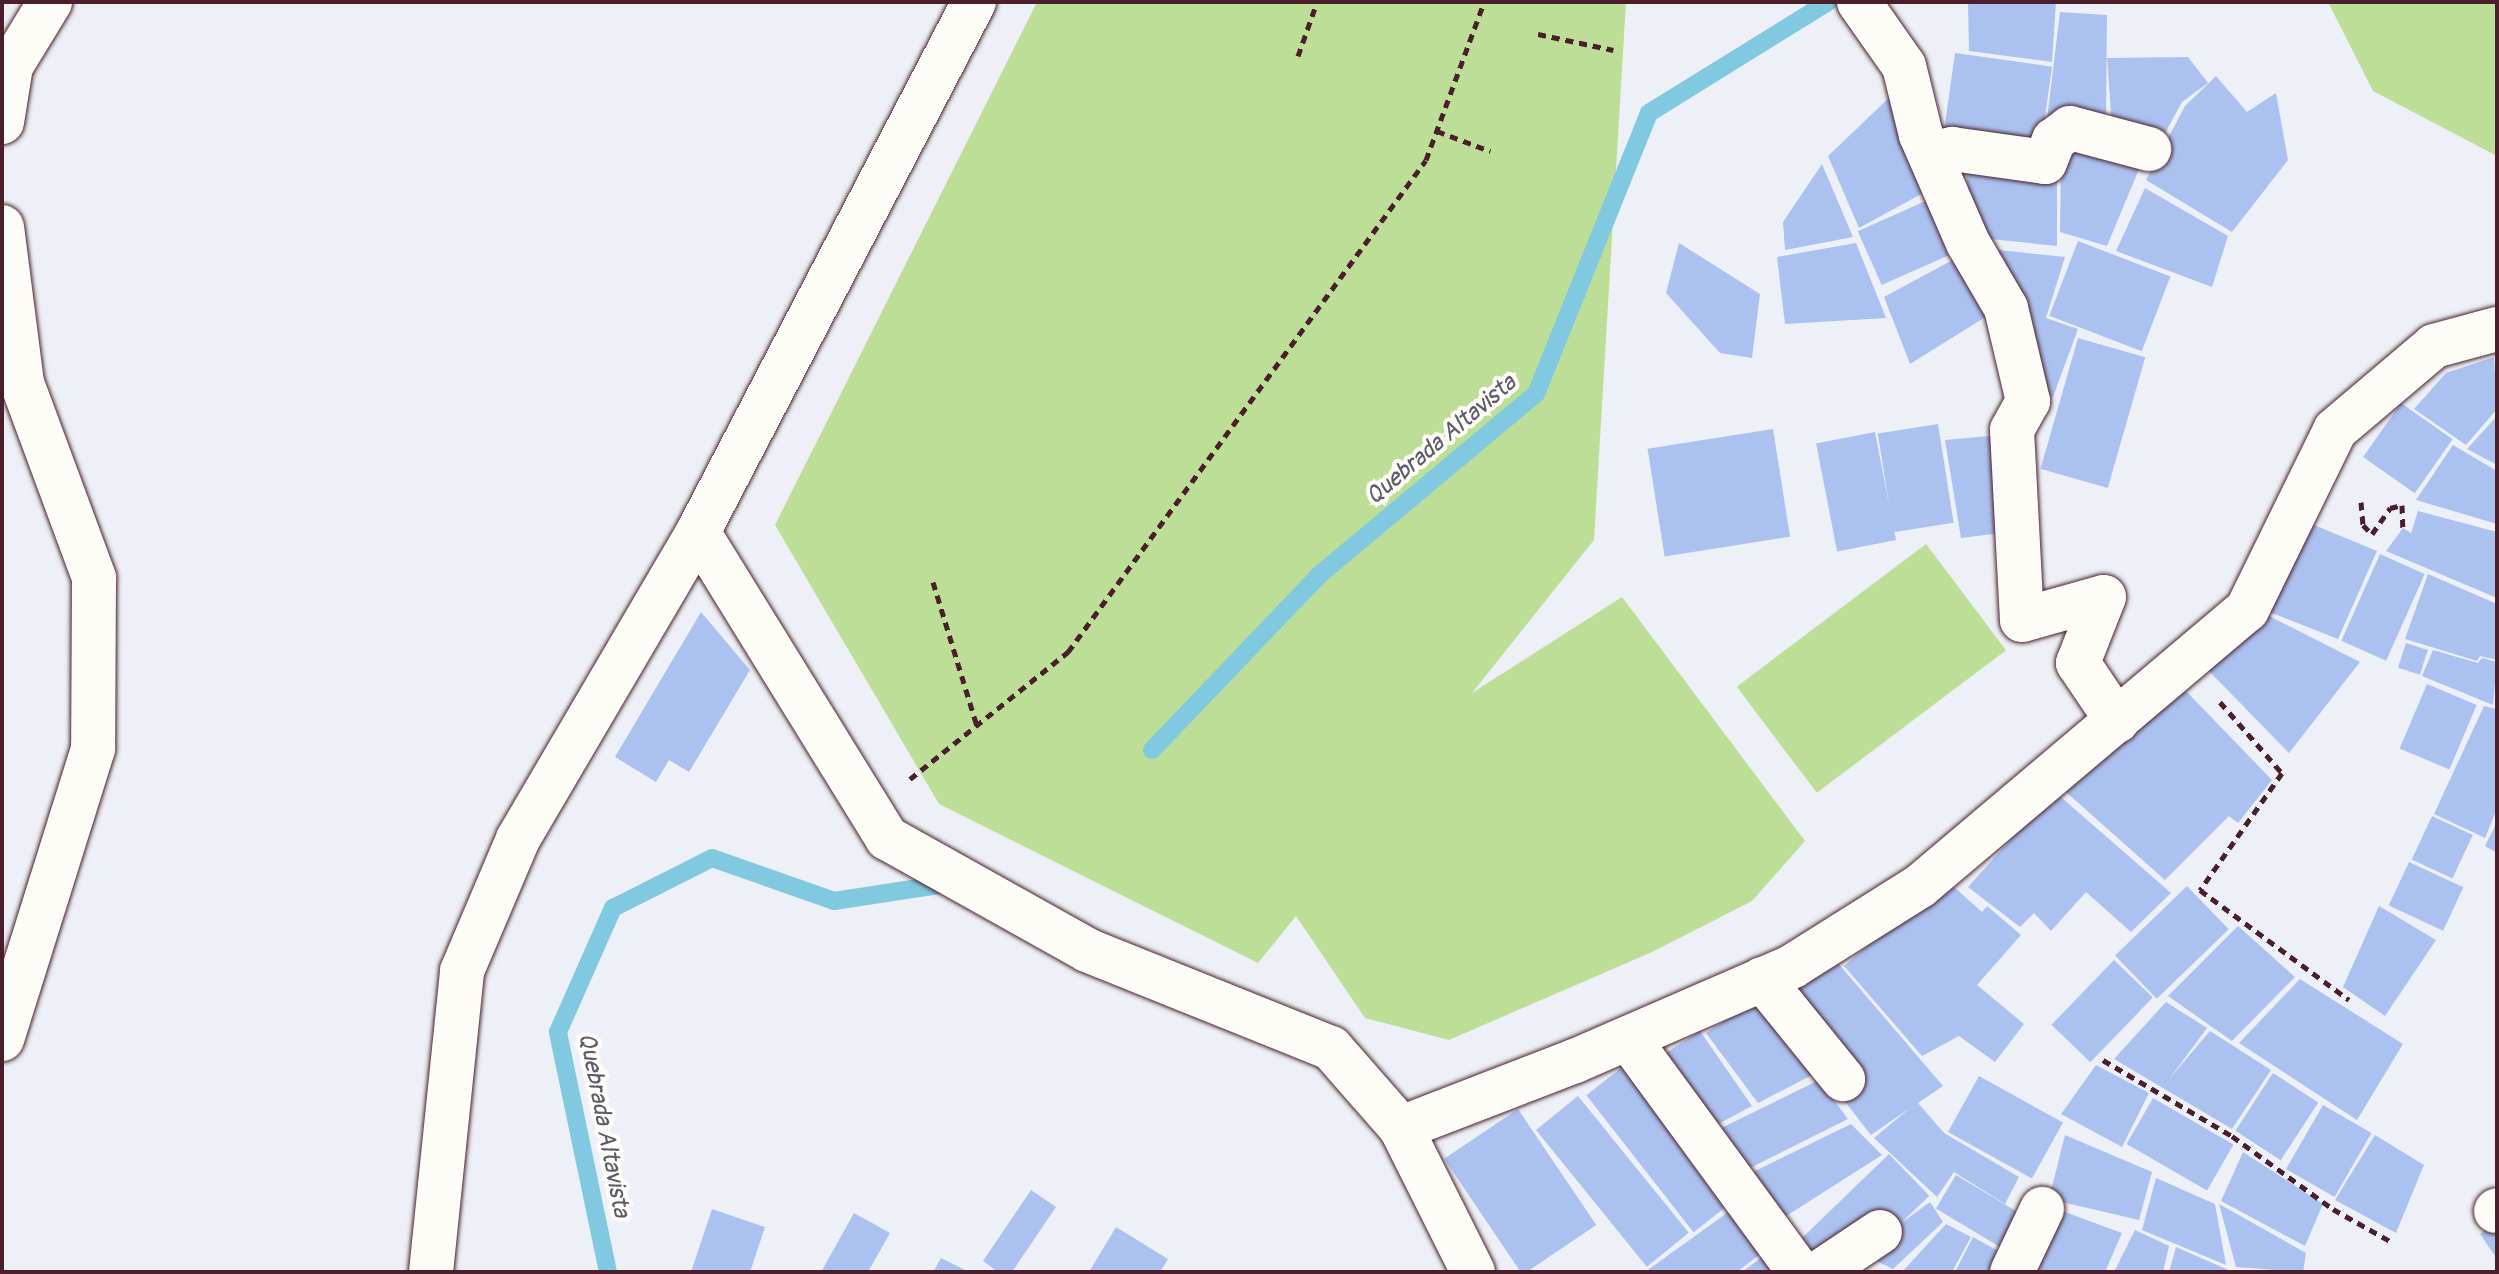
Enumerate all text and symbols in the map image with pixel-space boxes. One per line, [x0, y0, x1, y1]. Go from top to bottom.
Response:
water label: Quebrada Altavista [1360, 369, 1522, 511]
water label: Quebrada Altavista [572, 1030, 636, 1220]

